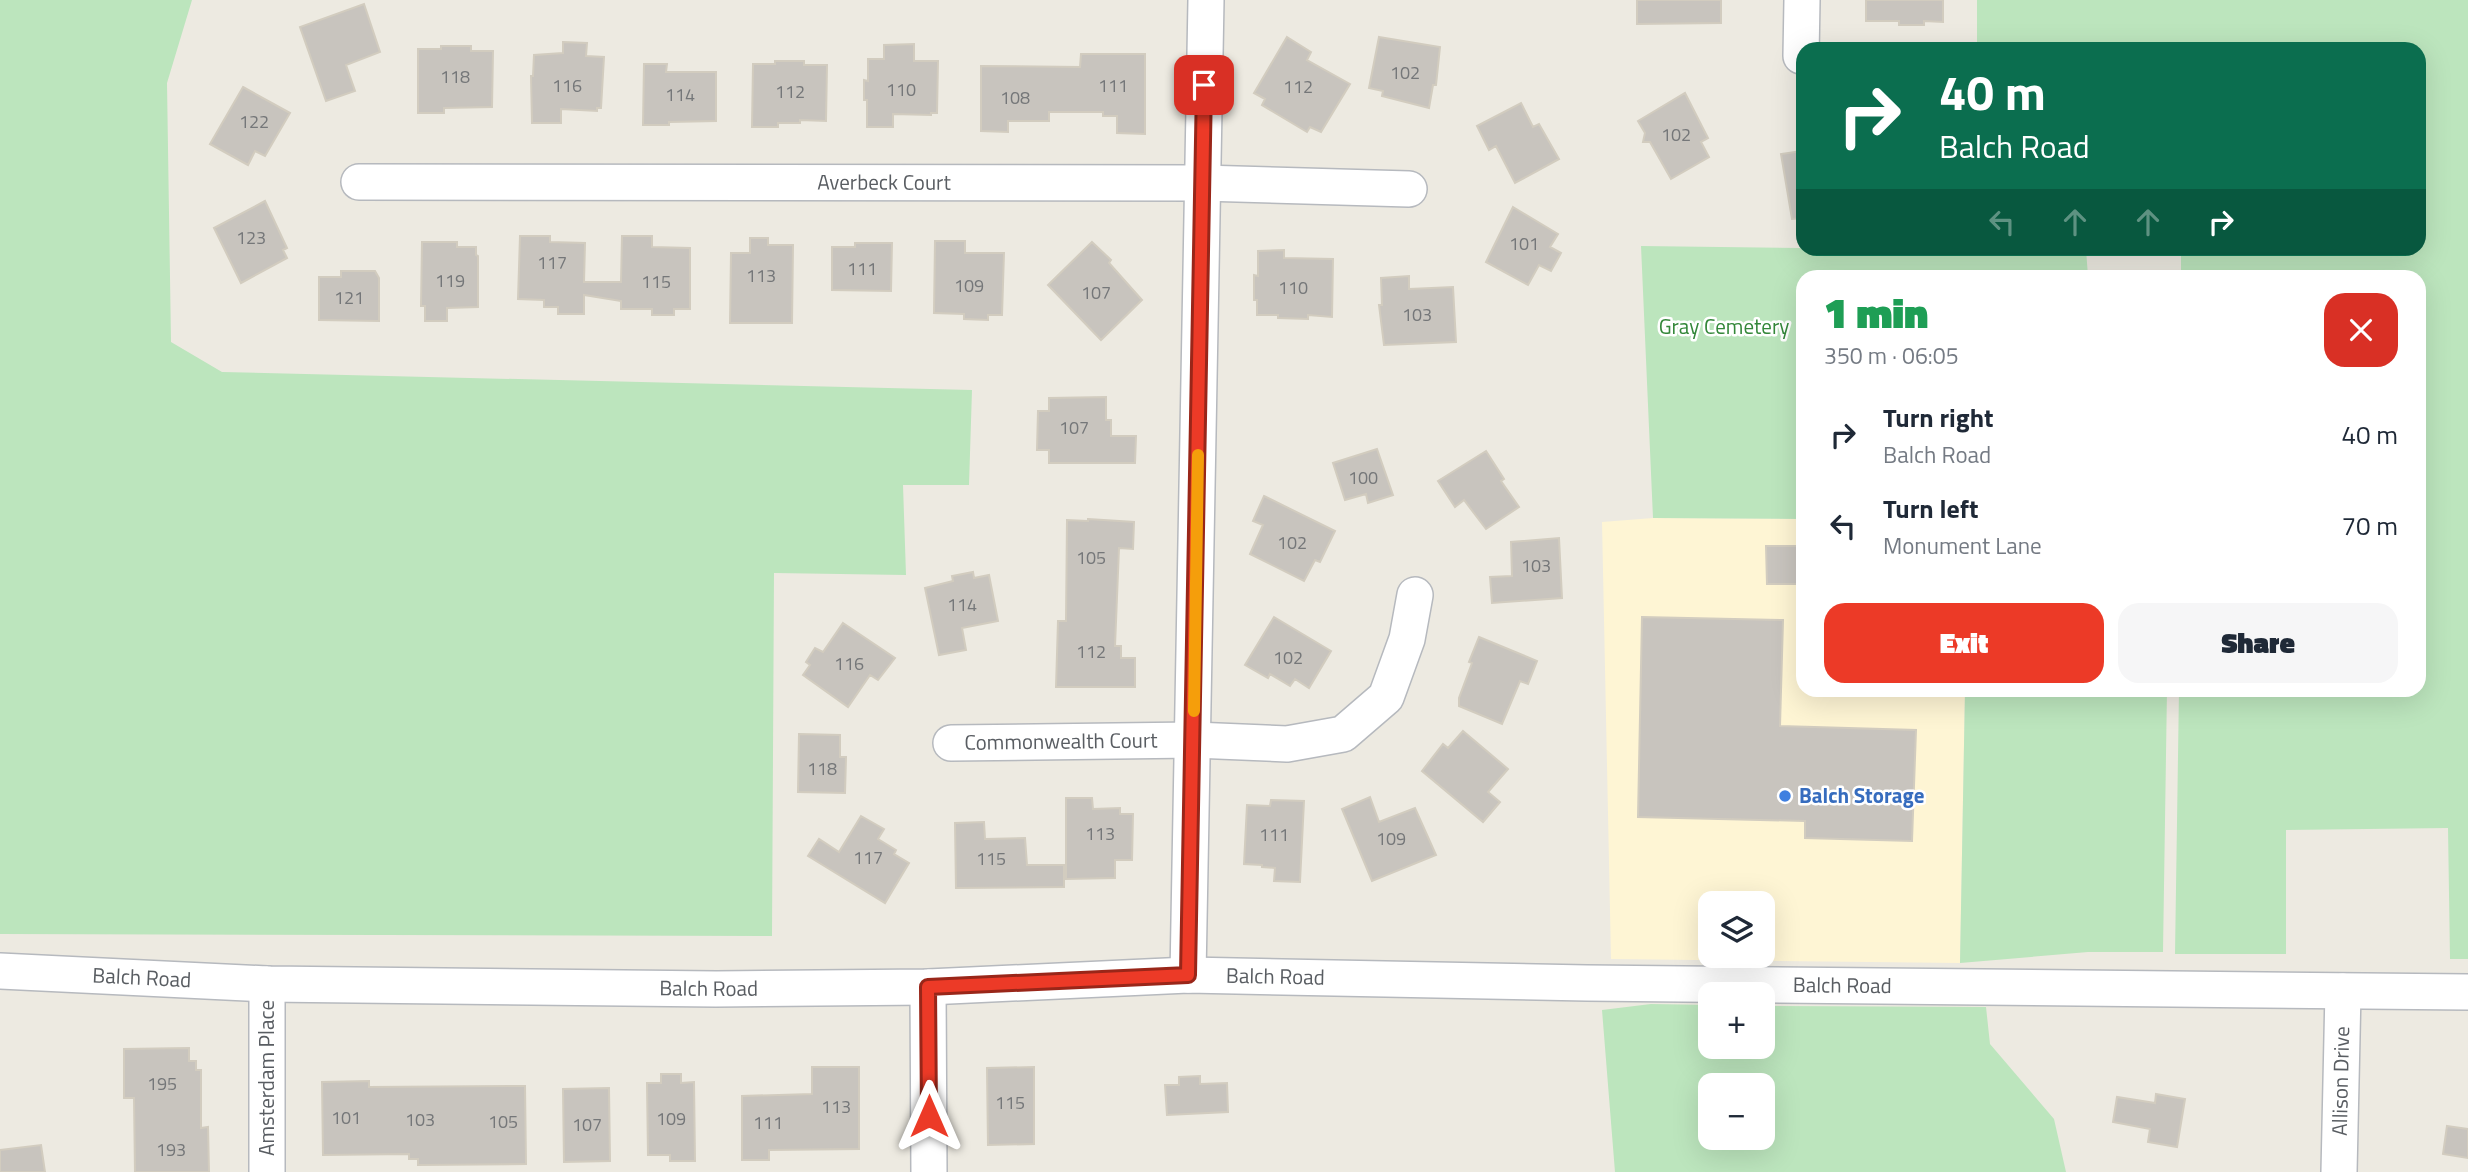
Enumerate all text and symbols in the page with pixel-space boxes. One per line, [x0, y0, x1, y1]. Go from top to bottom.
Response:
text: 40 m [1939, 54, 2046, 129]
pin [1174, 55, 1234, 115]
house number: 102 [1390, 59, 1420, 86]
house number: 118 [440, 63, 470, 90]
icon: arrive [1185, 66, 1223, 104]
icon: right [1824, 70, 1915, 161]
house number: 116 [552, 72, 582, 99]
house number: 111 [1098, 72, 1128, 99]
house number: 112 [1283, 73, 1313, 100]
house number: 110 [886, 76, 916, 103]
house number: 112 [775, 78, 805, 105]
house number: 114 [665, 81, 695, 108]
house number: 108 [1000, 84, 1030, 111]
house number: 122 [239, 108, 269, 135]
house number: 102 [1661, 121, 1691, 148]
text: Balch Road [1939, 122, 2090, 170]
street label: Averbeck Court [817, 166, 951, 198]
icon: left [1983, 203, 2021, 241]
icon: ahead [2056, 203, 2094, 241]
icon: ahead [2129, 203, 2167, 241]
icon: right [2202, 203, 2240, 241]
house number: 123 [236, 224, 266, 251]
house number: 101 [1509, 230, 1539, 257]
house number: 117 [537, 249, 567, 276]
house number: 111 [847, 255, 877, 282]
house number: 113 [746, 262, 776, 289]
house number: 119 [435, 267, 465, 294]
house number: 115 [641, 268, 671, 295]
house number: 109 [954, 272, 984, 299]
house number: 110 [1278, 274, 1308, 301]
house number: 107 [1081, 279, 1111, 306]
text: 1 min [1824, 280, 1928, 344]
house number: 121 [334, 284, 364, 311]
button: close [2324, 293, 2398, 367]
house number: 103 [1402, 301, 1432, 328]
park label: Gray Cemetery [1659, 310, 1789, 342]
text: 350 m · 06:05 [1824, 338, 1959, 373]
text: Turn right [1883, 398, 1994, 437]
house number: 107 [1059, 414, 1089, 441]
text: 40 m [2341, 415, 2398, 454]
icon: right [1824, 416, 1862, 454]
text: Balch Road [1883, 437, 1991, 472]
house number: 100 [1348, 464, 1378, 491]
text: Turn left [1883, 489, 1978, 528]
text: 70 m [2341, 506, 2398, 545]
icon: left [1824, 507, 1862, 545]
text: Monument Lane [1883, 528, 2042, 563]
house number: 102 [1277, 529, 1307, 556]
house number: 105 [1076, 544, 1106, 571]
house number: 103 [1521, 552, 1551, 579]
house number: 114 [947, 591, 977, 618]
button: Exit [1824, 603, 2104, 683]
button: Share [2118, 603, 2398, 683]
house number: 112 [1076, 638, 1106, 665]
house number: 102 [1273, 644, 1303, 671]
house number: 116 [834, 650, 864, 677]
street label: Commonwealth Court [964, 723, 1158, 758]
house number: 118 [807, 755, 837, 782]
place label: Balch Storage [1799, 779, 1924, 811]
marker: Balch Storage [1777, 788, 1793, 804]
house number: 113 [1085, 820, 1115, 847]
house number: 111 [1259, 821, 1289, 848]
house number: 109 [1376, 825, 1406, 852]
house number: 117 [853, 844, 883, 871]
house number: 115 [976, 845, 1006, 872]
map controls [1698, 891, 1775, 1150]
button: layers [1698, 891, 1775, 968]
street label: Balch Road [92, 959, 192, 995]
street label: Balch Road [1226, 959, 1325, 993]
street label: Balch Road [1793, 968, 1892, 1001]
street label: Balch Road [659, 971, 758, 1004]
button: + [1698, 982, 1775, 1059]
street label: Amsterdam Place [250, 1000, 282, 1156]
street label: Allison Drive [2323, 1026, 2357, 1136]
house number: 195 [147, 1070, 177, 1097]
button: − [1698, 1073, 1775, 1150]
position arrow [892, 1079, 966, 1153]
house number: 115 [995, 1089, 1025, 1116]
house number: 113 [821, 1093, 851, 1120]
house number: 101 [331, 1104, 361, 1131]
house number: 109 [656, 1105, 686, 1132]
house number: 103 [405, 1106, 435, 1133]
house number: 105 [488, 1108, 518, 1135]
house number: 111 [753, 1109, 783, 1136]
house number: 107 [572, 1111, 602, 1138]
house number: 193 [156, 1136, 186, 1163]

